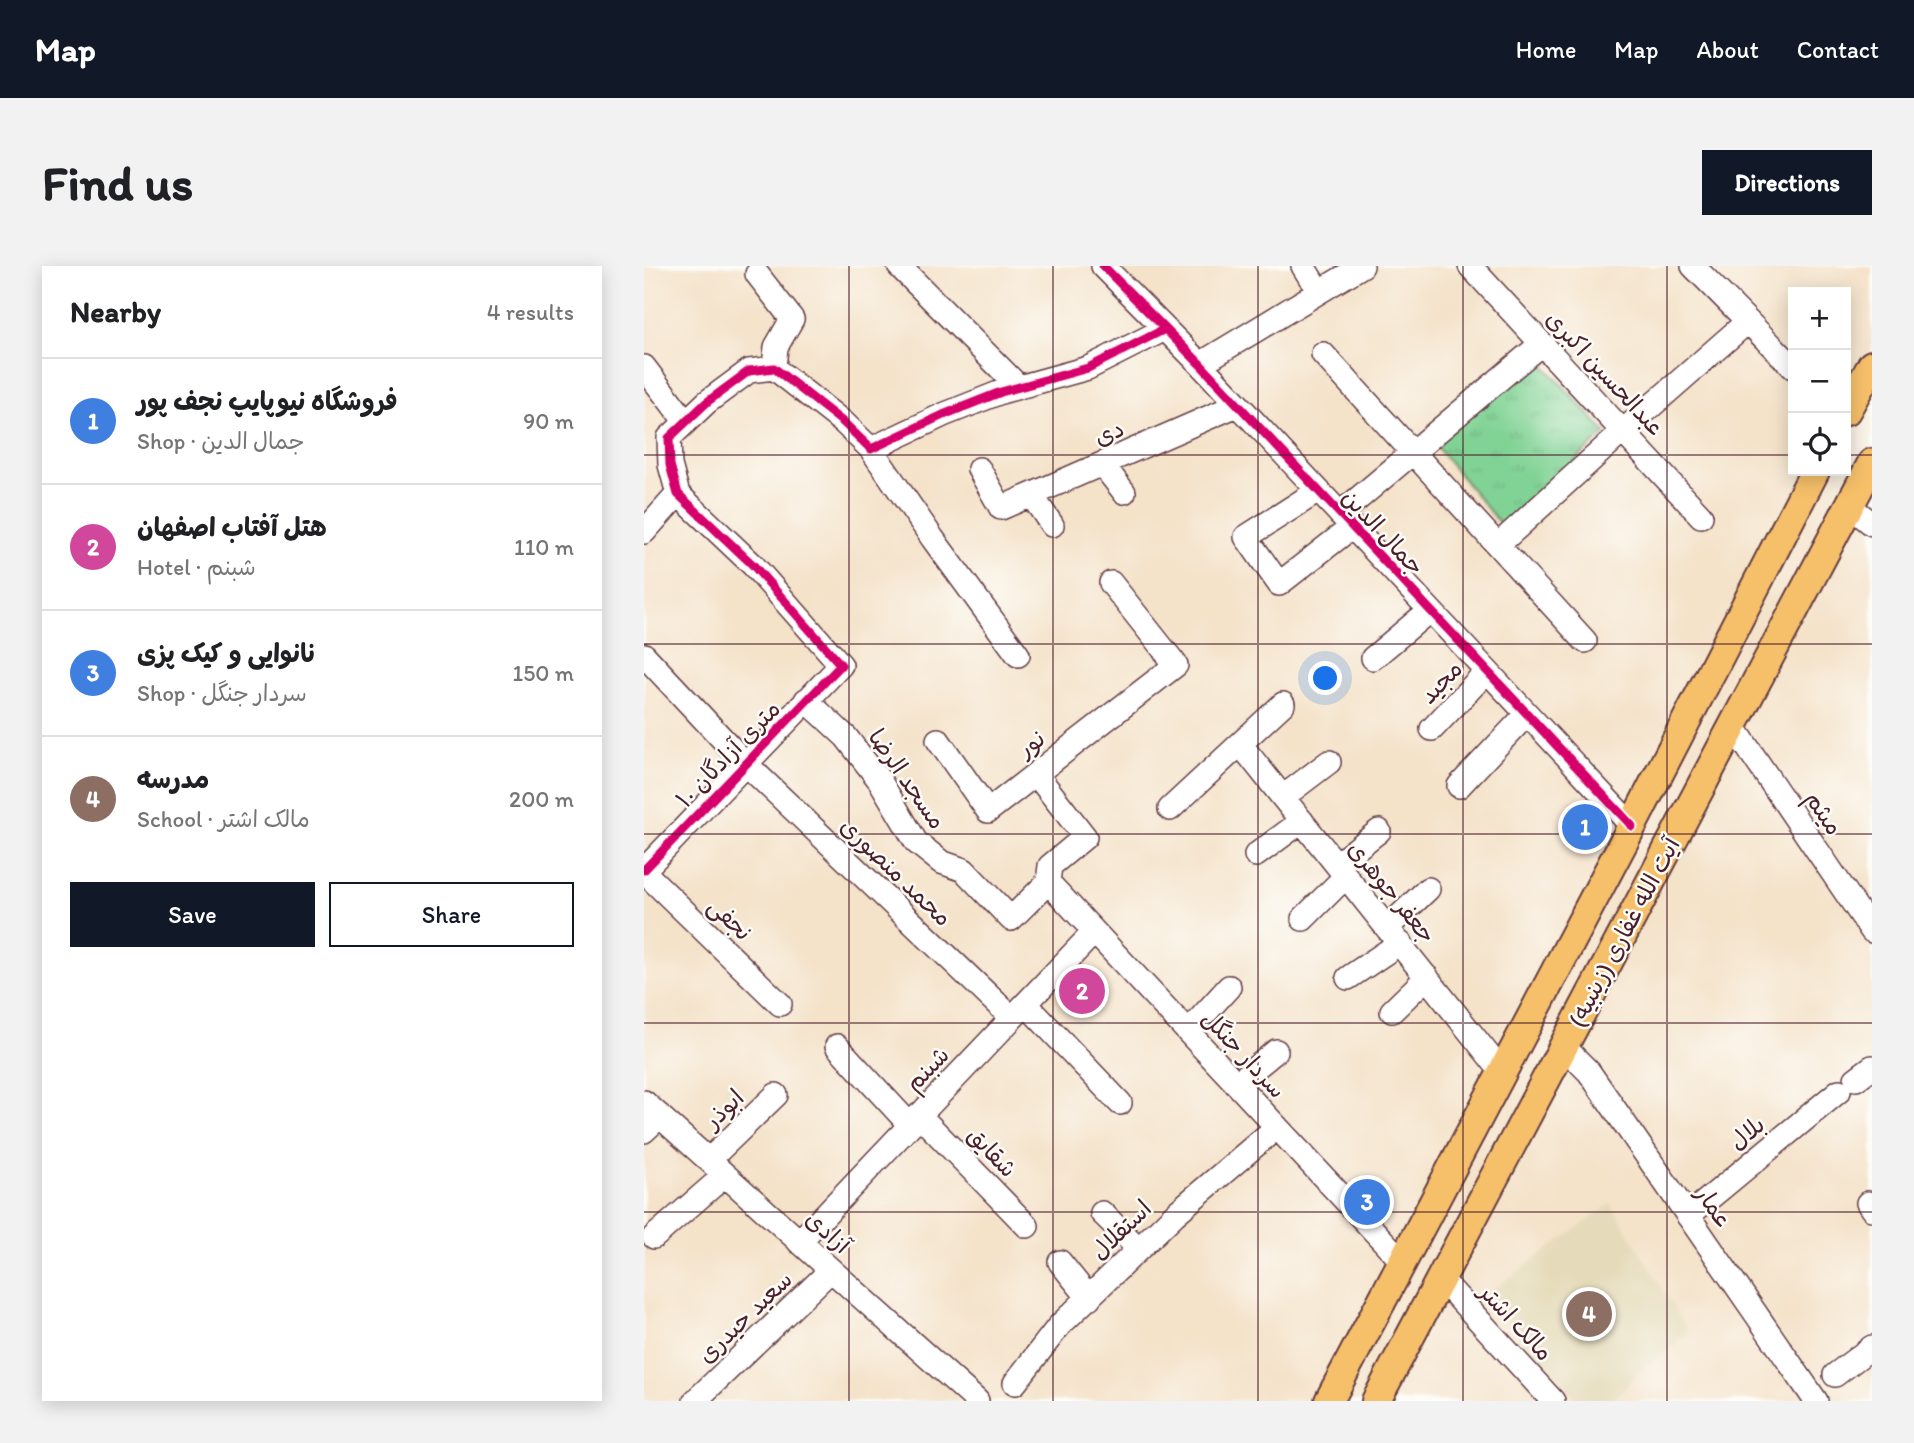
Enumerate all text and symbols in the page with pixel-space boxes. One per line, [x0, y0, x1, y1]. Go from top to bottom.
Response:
text: Map [35, 30, 96, 69]
text: Home [1516, 35, 1576, 64]
text: Map [1614, 35, 1658, 64]
text: About [1696, 35, 1759, 64]
text: Contact [1797, 35, 1879, 64]
button: Directions [1702, 150, 1872, 215]
text: Find us [42, 153, 193, 212]
map controls [1788, 287, 1851, 476]
button: + [1788, 287, 1851, 350]
text: Nearby [70, 293, 161, 330]
text: 4 results [487, 298, 574, 326]
street label: عبدالحسین اکبری [1540, 304, 1671, 441]
button: − [1788, 350, 1851, 413]
text: فروشگاه نیوپایپ نجف پور [137, 385, 398, 417]
text: 1 [88, 407, 98, 435]
text: 90 m [523, 407, 574, 435]
street label: دی [1089, 413, 1128, 452]
button: locate [1788, 413, 1851, 476]
text: Shop · جمال الدین [137, 427, 304, 455]
street label: جمال الدین [1336, 482, 1431, 581]
text: هتل آفتاب اصفهان [137, 511, 327, 543]
text: 2 [87, 533, 99, 561]
text: 110 m [514, 533, 574, 561]
text: Hotel · شبنم [137, 553, 256, 581]
text: نانوایی و کیک پزی [137, 637, 317, 669]
street label: مجید [1413, 654, 1468, 709]
text: 3 [87, 659, 99, 687]
text: 150 m [513, 659, 574, 687]
your location [1308, 661, 1342, 695]
text: Shop · سردار جنگل [137, 679, 307, 707]
street label: ۱۰ متری آزادگان [669, 694, 786, 813]
street label: مسجد الرضا [862, 723, 952, 834]
street label: نور [1010, 724, 1051, 765]
text: مدرسه [137, 763, 209, 795]
text: 4 [86, 785, 100, 813]
text: 200 m [509, 785, 574, 813]
street label: میثم [1796, 785, 1850, 842]
pin: 1 [1562, 801, 1608, 853]
text: School · مالک اشتر [137, 805, 310, 833]
street label: محمد منصوری [834, 811, 958, 933]
street label: آیت الله غفاری (زینبیه) [1561, 831, 1686, 1031]
street label: جعفر جوهری [1341, 835, 1443, 949]
button: Save [70, 882, 315, 947]
button: Share [329, 882, 574, 947]
street label: نجفی [702, 891, 758, 947]
pin: 2 [1059, 965, 1105, 1017]
street label: سردار جنگل [1196, 1003, 1293, 1104]
street label: شبنم [898, 1040, 958, 1100]
street label: ابوذر [696, 1083, 750, 1137]
street label: بلال [1723, 1109, 1771, 1156]
street label: شقایق [961, 1120, 1023, 1183]
pin: 3 [1344, 1176, 1390, 1228]
street label: عمار [1689, 1179, 1739, 1234]
street label: استقلال [1084, 1194, 1157, 1266]
street label: آزادی [800, 1204, 858, 1260]
street label: سعید حیدری [691, 1264, 798, 1369]
street label: مالک اشتر [1472, 1275, 1560, 1366]
pin: 4 [1566, 1288, 1612, 1340]

